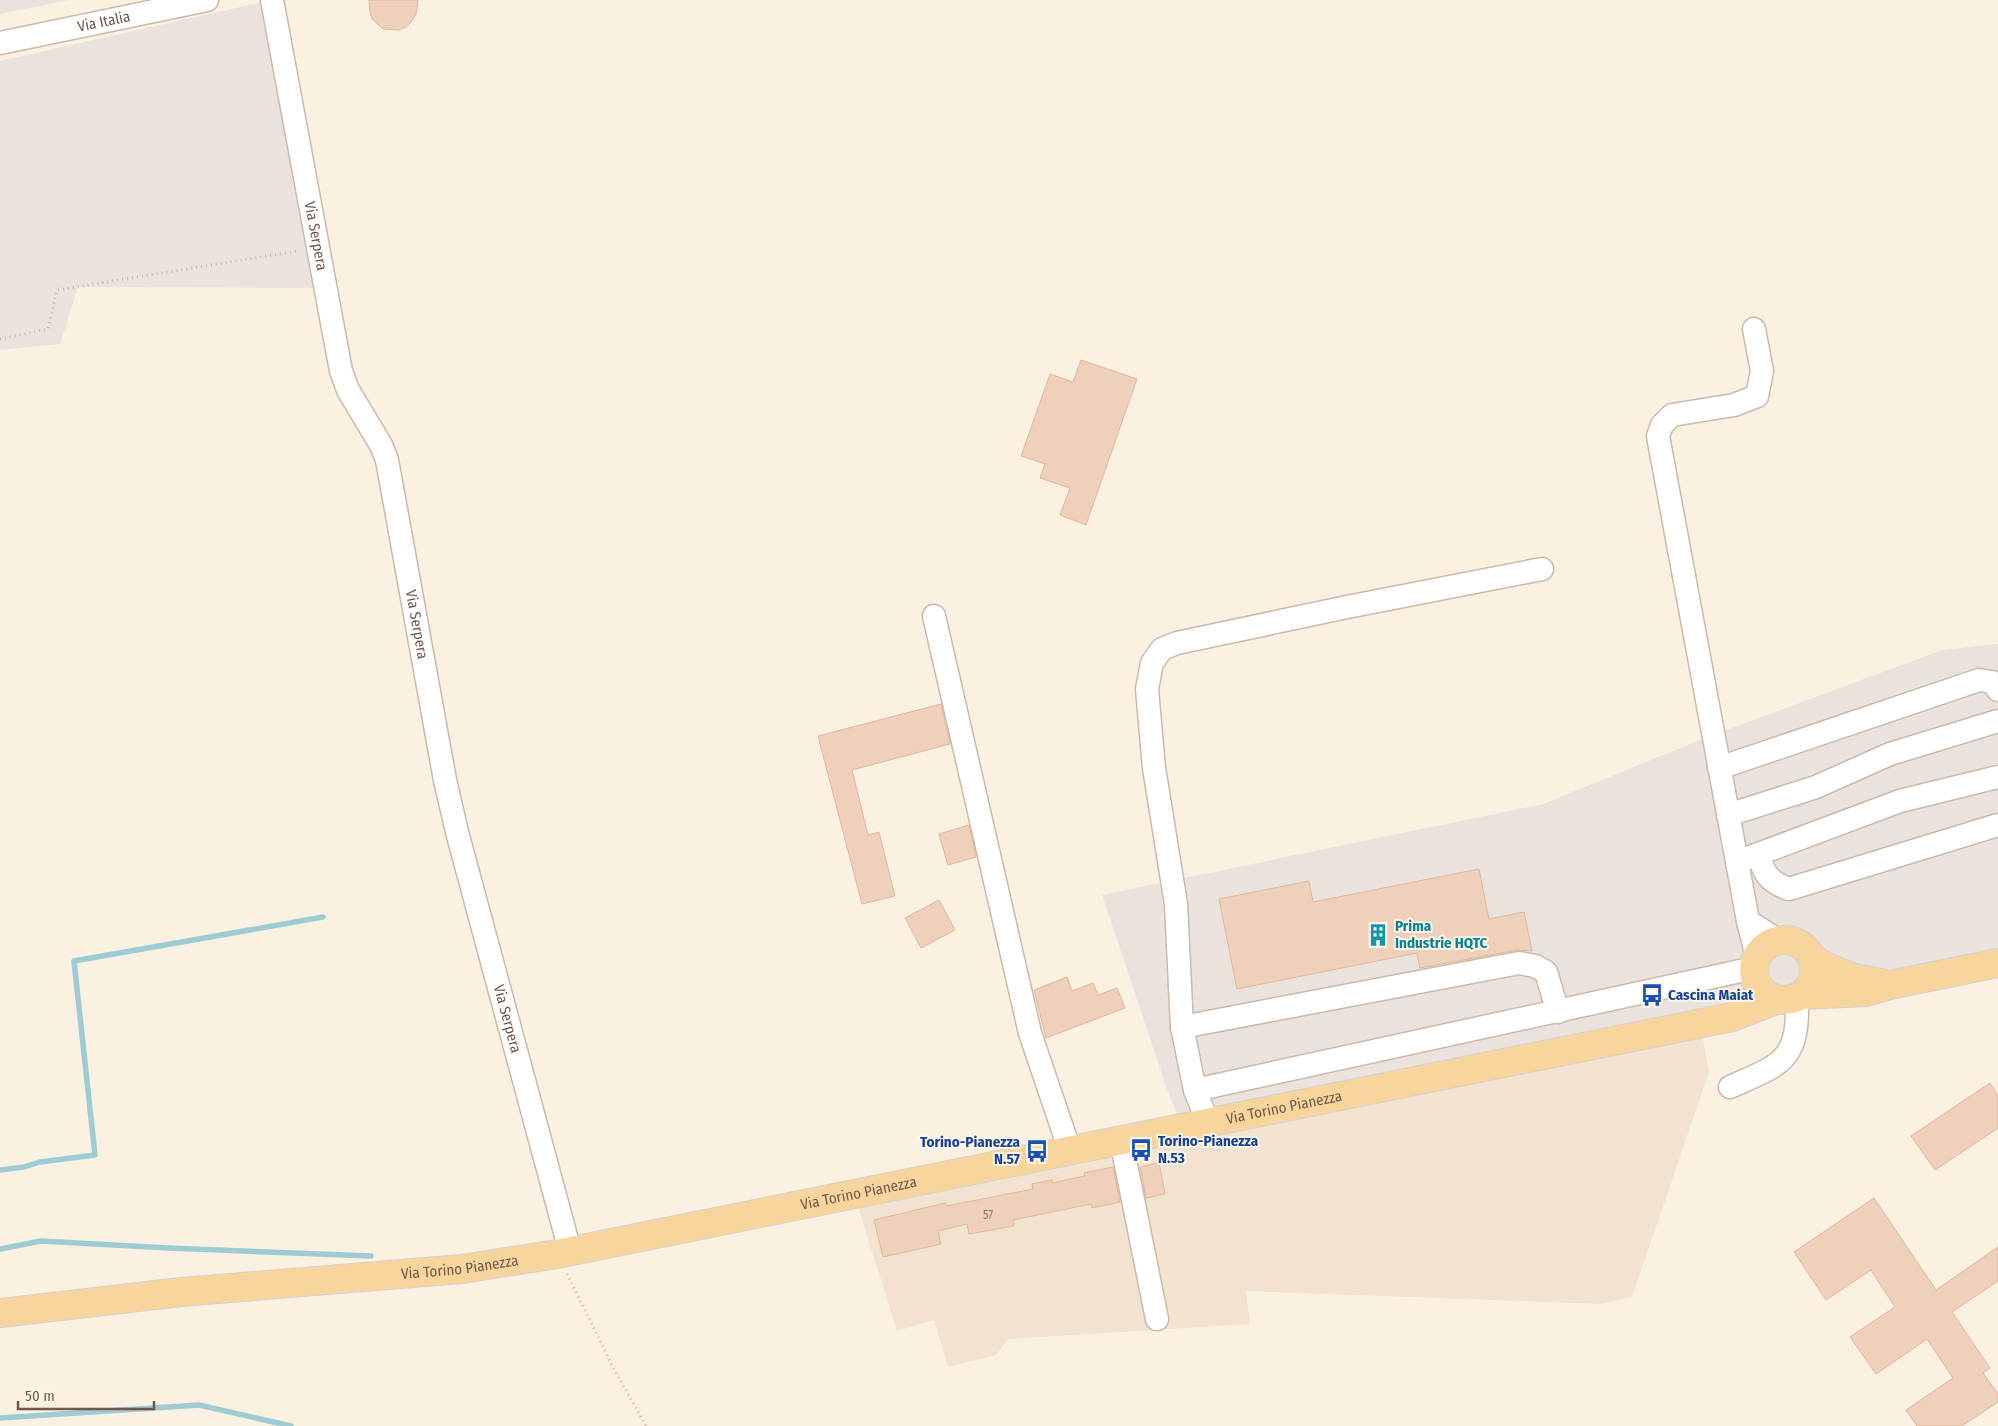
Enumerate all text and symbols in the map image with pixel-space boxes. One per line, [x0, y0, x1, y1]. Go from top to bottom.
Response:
street label: Via Italia [76, 7, 132, 36]
street label: Via Serpera [301, 200, 331, 272]
street label: Via Serpera [402, 588, 432, 660]
place label: Prima Industrie HQTC [1395, 917, 1488, 952]
building icon: Prima Industrie HQTC [1365, 922, 1391, 948]
bus stop icon: Cascina Maiat [1639, 982, 1665, 1008]
street label: Via Serpera [490, 983, 525, 1055]
place label: Cascina Maiat [1668, 986, 1754, 1004]
street label: Via Torino Pianezza [1224, 1087, 1344, 1128]
place label: Torino-Pianezza N.53 [1158, 1132, 1259, 1167]
place label: Torino-Pianezza N.57 [920, 1133, 1021, 1168]
bus stop icon: Torino-Pianezza N.53 [1128, 1137, 1154, 1163]
bus stop icon: Torino-Pianezza N.57 [1024, 1138, 1050, 1164]
street label: Via Torino Pianezza [799, 1173, 918, 1214]
house number: 57 [983, 1208, 993, 1222]
street label: Via Torino Pianezza [400, 1251, 520, 1283]
scale bar [18, 1378, 154, 1410]
text: 50 m [25, 1387, 55, 1405]

